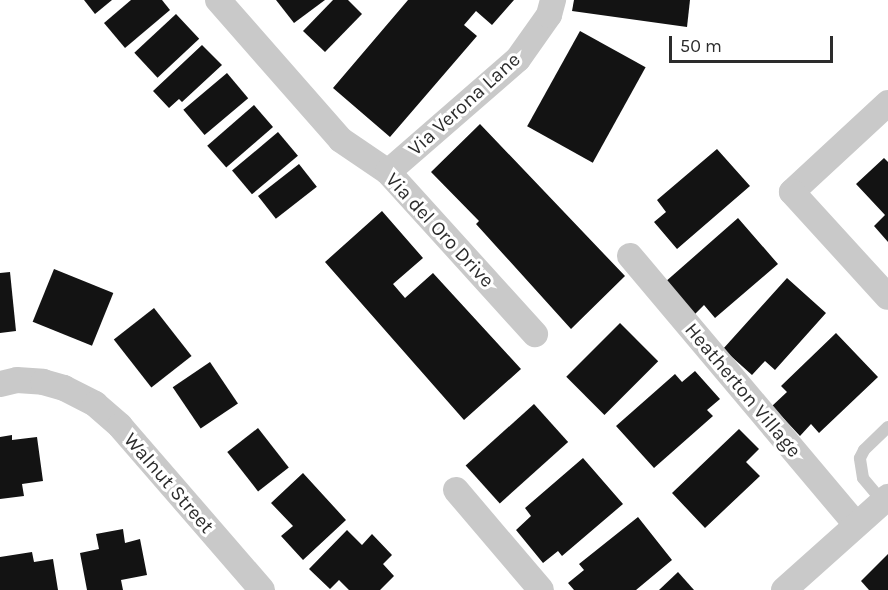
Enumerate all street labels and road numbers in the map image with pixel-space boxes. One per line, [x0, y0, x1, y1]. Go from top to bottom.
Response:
street label: Via Verona Lane [403, 47, 525, 161]
street label: Via del Oro Drive [381, 168, 499, 292]
street label: Heatherton Village [680, 318, 806, 462]
street label: Walnut Street [119, 428, 219, 538]

